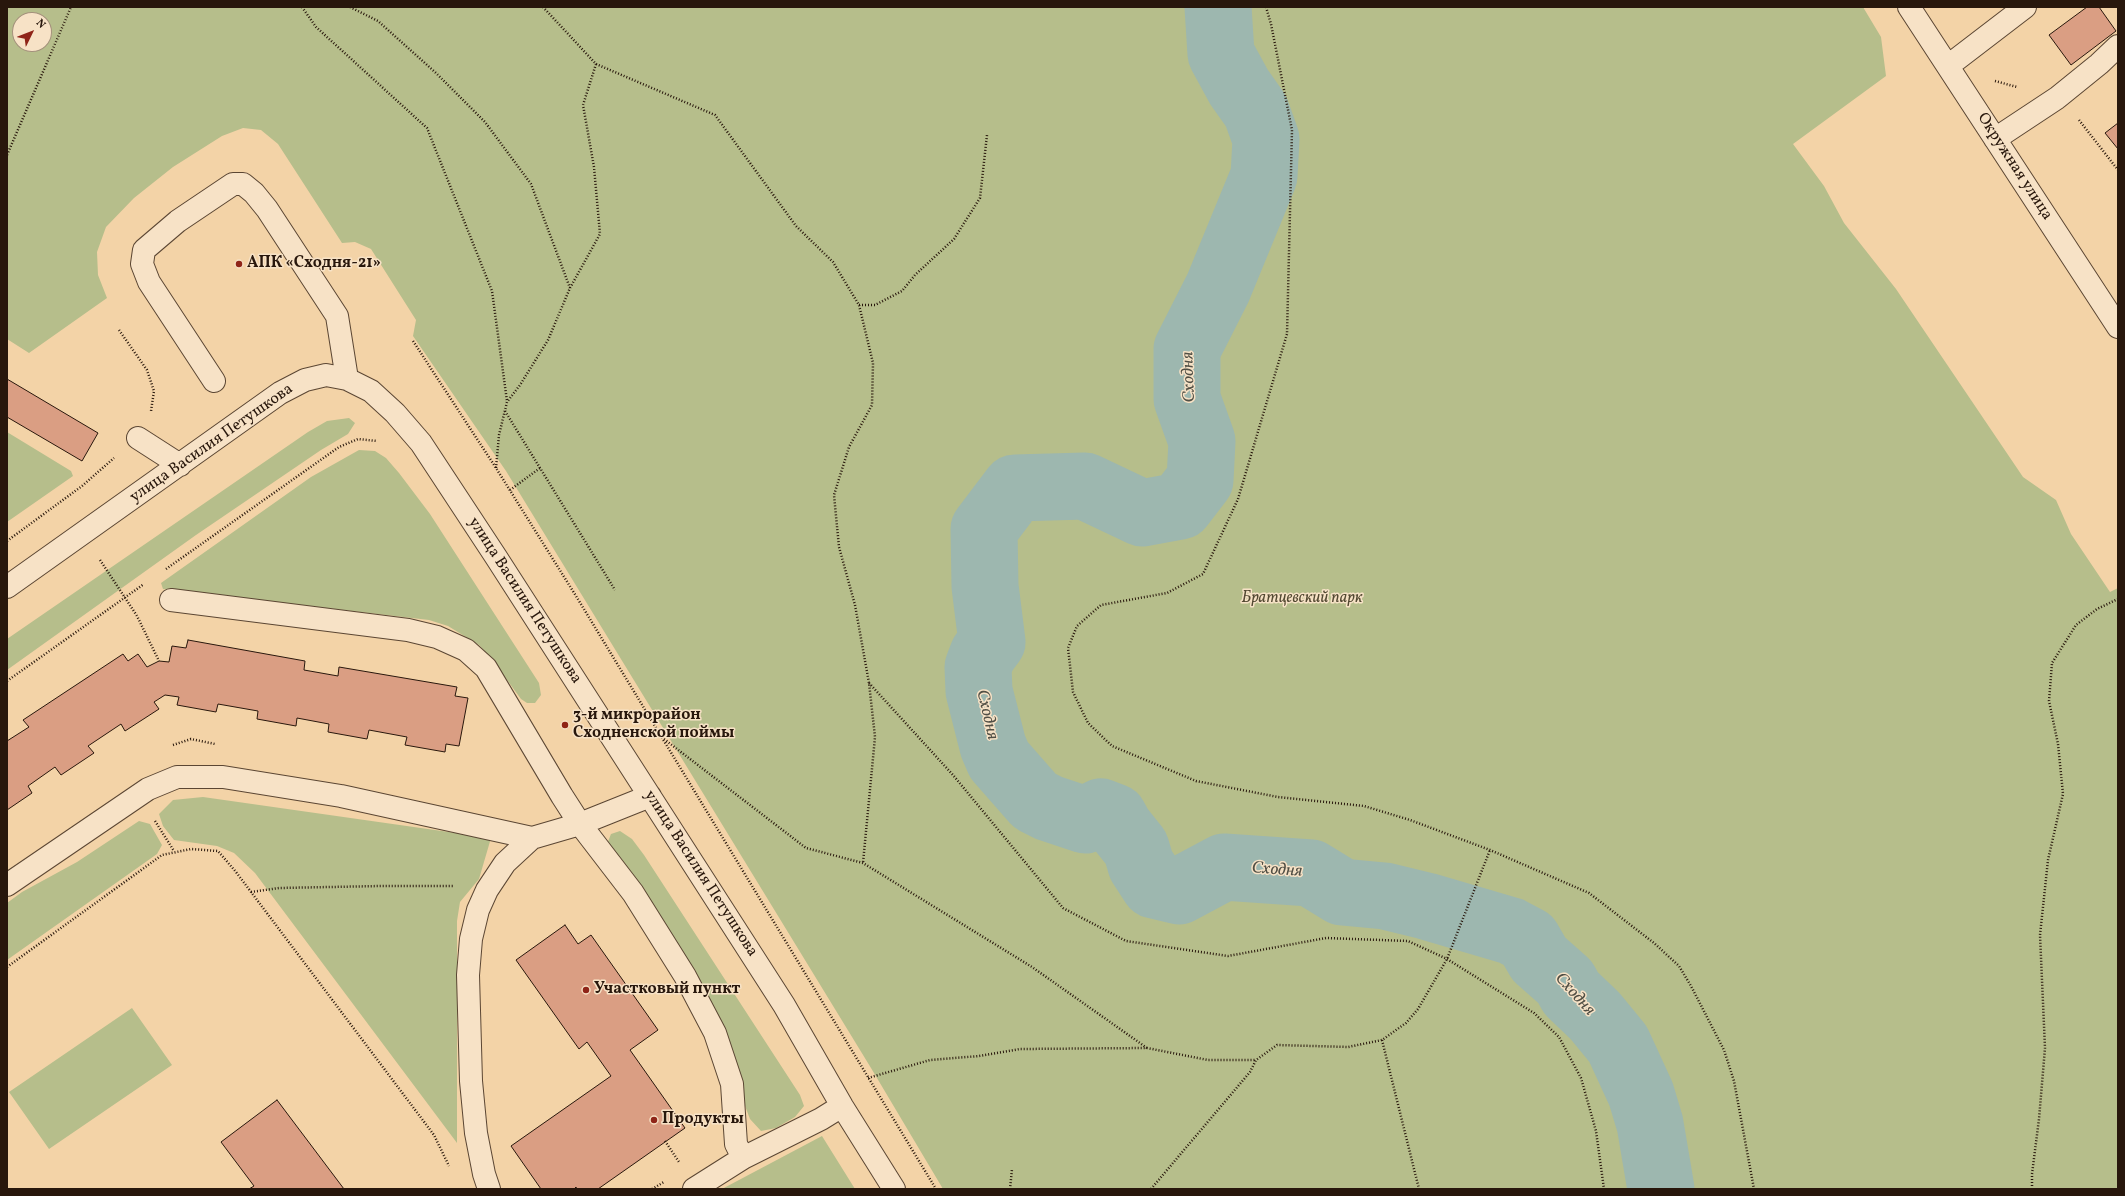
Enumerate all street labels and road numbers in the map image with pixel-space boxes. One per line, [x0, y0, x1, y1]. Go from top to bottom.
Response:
street label: Окружная улица [1972, 110, 2056, 224]
street label: улица Василия Петушкова [127, 380, 297, 508]
street label: улица Василия Петушкова [463, 514, 585, 688]
street label: улица Василия Петушкова [639, 787, 761, 961]

